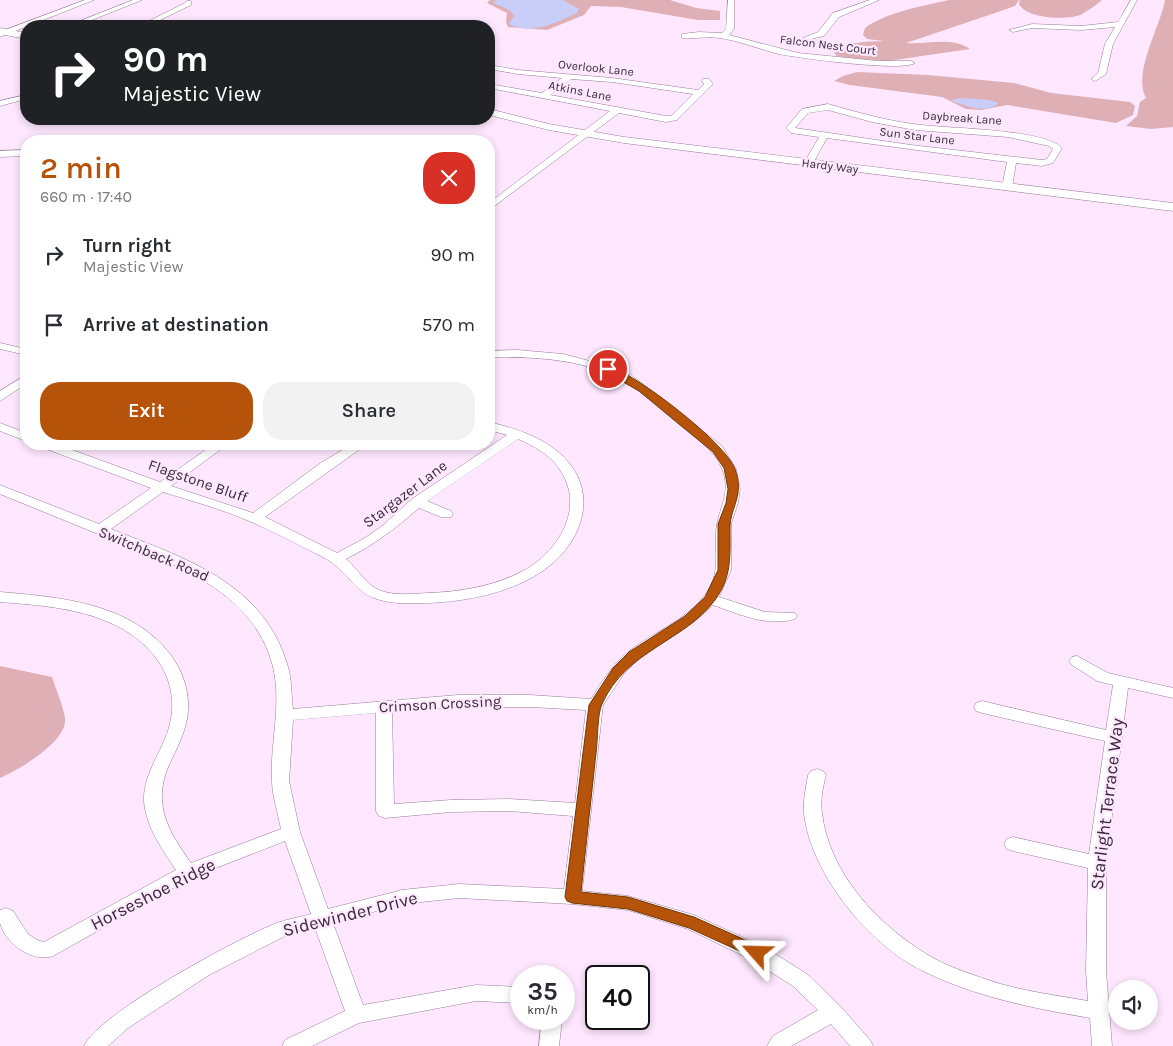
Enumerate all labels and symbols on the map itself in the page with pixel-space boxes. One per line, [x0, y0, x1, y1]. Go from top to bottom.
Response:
street label: Falcon Nest Court [779, 32, 877, 58]
street label: Overlook Lane [557, 57, 635, 79]
street label: Atkins Lane [547, 78, 613, 104]
street label: Daybreak Lane [922, 108, 1002, 128]
street label: Sun Star Lane [879, 124, 955, 148]
street label: Hardy Way [801, 156, 860, 176]
pin [587, 348, 629, 390]
street label: Flagstone Bluff [146, 456, 251, 507]
street label: Stargazer Lane [359, 457, 451, 531]
street label: Switchback Road [96, 523, 212, 585]
street label: Crimson Crossing [378, 692, 502, 716]
street label: Starlight Terrace Way [1086, 716, 1129, 891]
street label: Horseshoe Ridge [87, 853, 219, 935]
street label: Sidewinder Drive [280, 887, 420, 941]
position arrow [730, 926, 782, 978]
speed limit sign: 40 [585, 965, 650, 1030]

